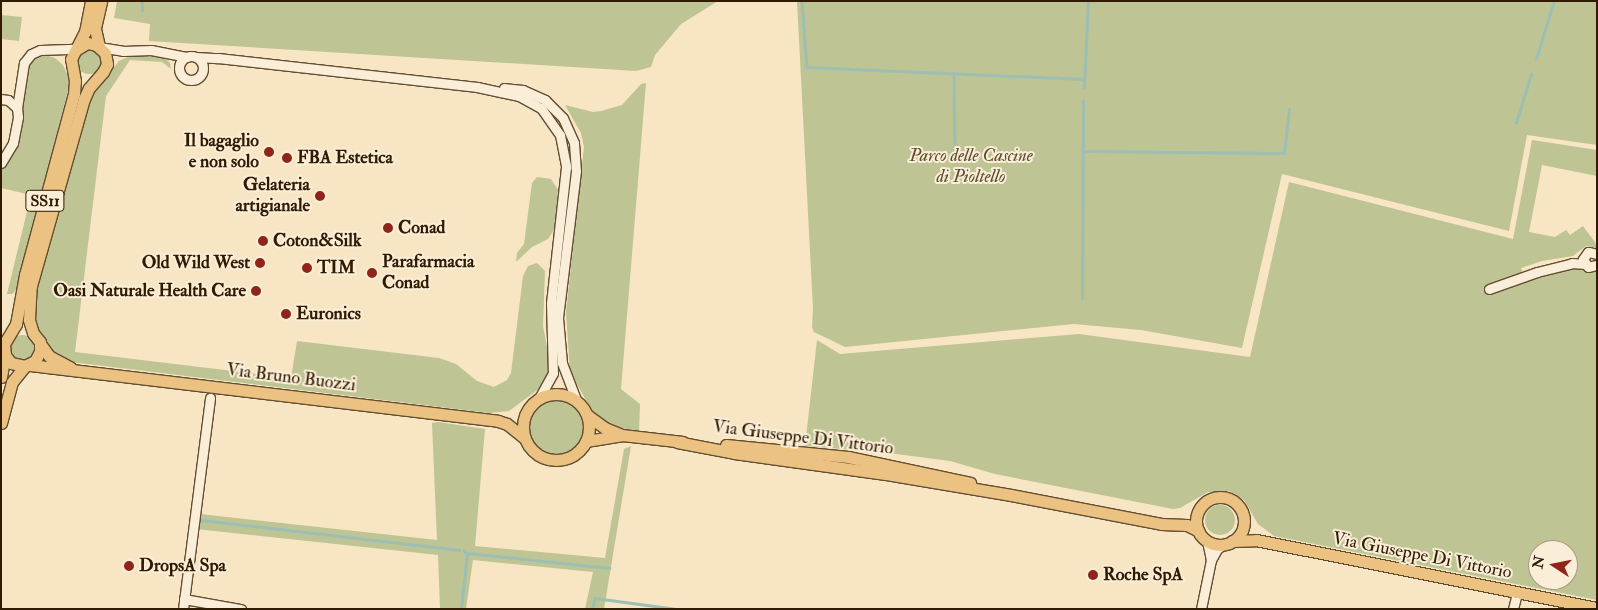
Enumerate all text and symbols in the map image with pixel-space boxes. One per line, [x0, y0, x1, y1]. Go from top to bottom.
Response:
place label: Il bagaglio e non solo [184, 131, 259, 173]
marker: Il bagaglio e non solo [263, 146, 275, 158]
park label: Parco delle Cascine di Pioltello [909, 146, 1033, 188]
place label: FBA Estetica [297, 147, 393, 169]
marker: FBA Estetica [281, 152, 293, 164]
place label: Gelateria artigianale [235, 175, 310, 218]
road number: SS11 [25, 188, 65, 215]
marker: Gelateria artigianale [314, 190, 326, 202]
place label: Conad [398, 217, 445, 239]
marker: Conad [382, 222, 394, 234]
place label: Coton&Silk [273, 230, 362, 252]
marker: Coton&Silk [257, 235, 269, 247]
place label: Old Wild West [142, 252, 250, 274]
place label: Parafarmacia Conad [382, 252, 474, 294]
marker: Old Wild West [254, 257, 266, 269]
place label: TIM [317, 257, 355, 279]
marker: TIM [301, 262, 313, 274]
marker: Parafarmacia Conad [366, 267, 378, 279]
place label: Oasi Naturale Health Care [53, 280, 246, 302]
marker: Oasi Naturale Health Care [250, 285, 262, 297]
place label: Euronics [296, 303, 361, 325]
marker: Euronics [280, 308, 292, 320]
street label: Via Bruno Buozzi [225, 359, 357, 397]
street label: Via Giuseppe Di Vittorio [711, 416, 895, 460]
street label: Via Giuseppe Di Vittorio [1331, 528, 1513, 584]
north arrow [1528, 540, 1578, 590]
text: N [1529, 554, 1548, 570]
place label: DropsA Spa [139, 555, 226, 577]
marker: DropsA Spa [123, 560, 135, 572]
place label: Roche SpA [1103, 564, 1183, 586]
marker: Roche SpA [1087, 569, 1099, 581]

